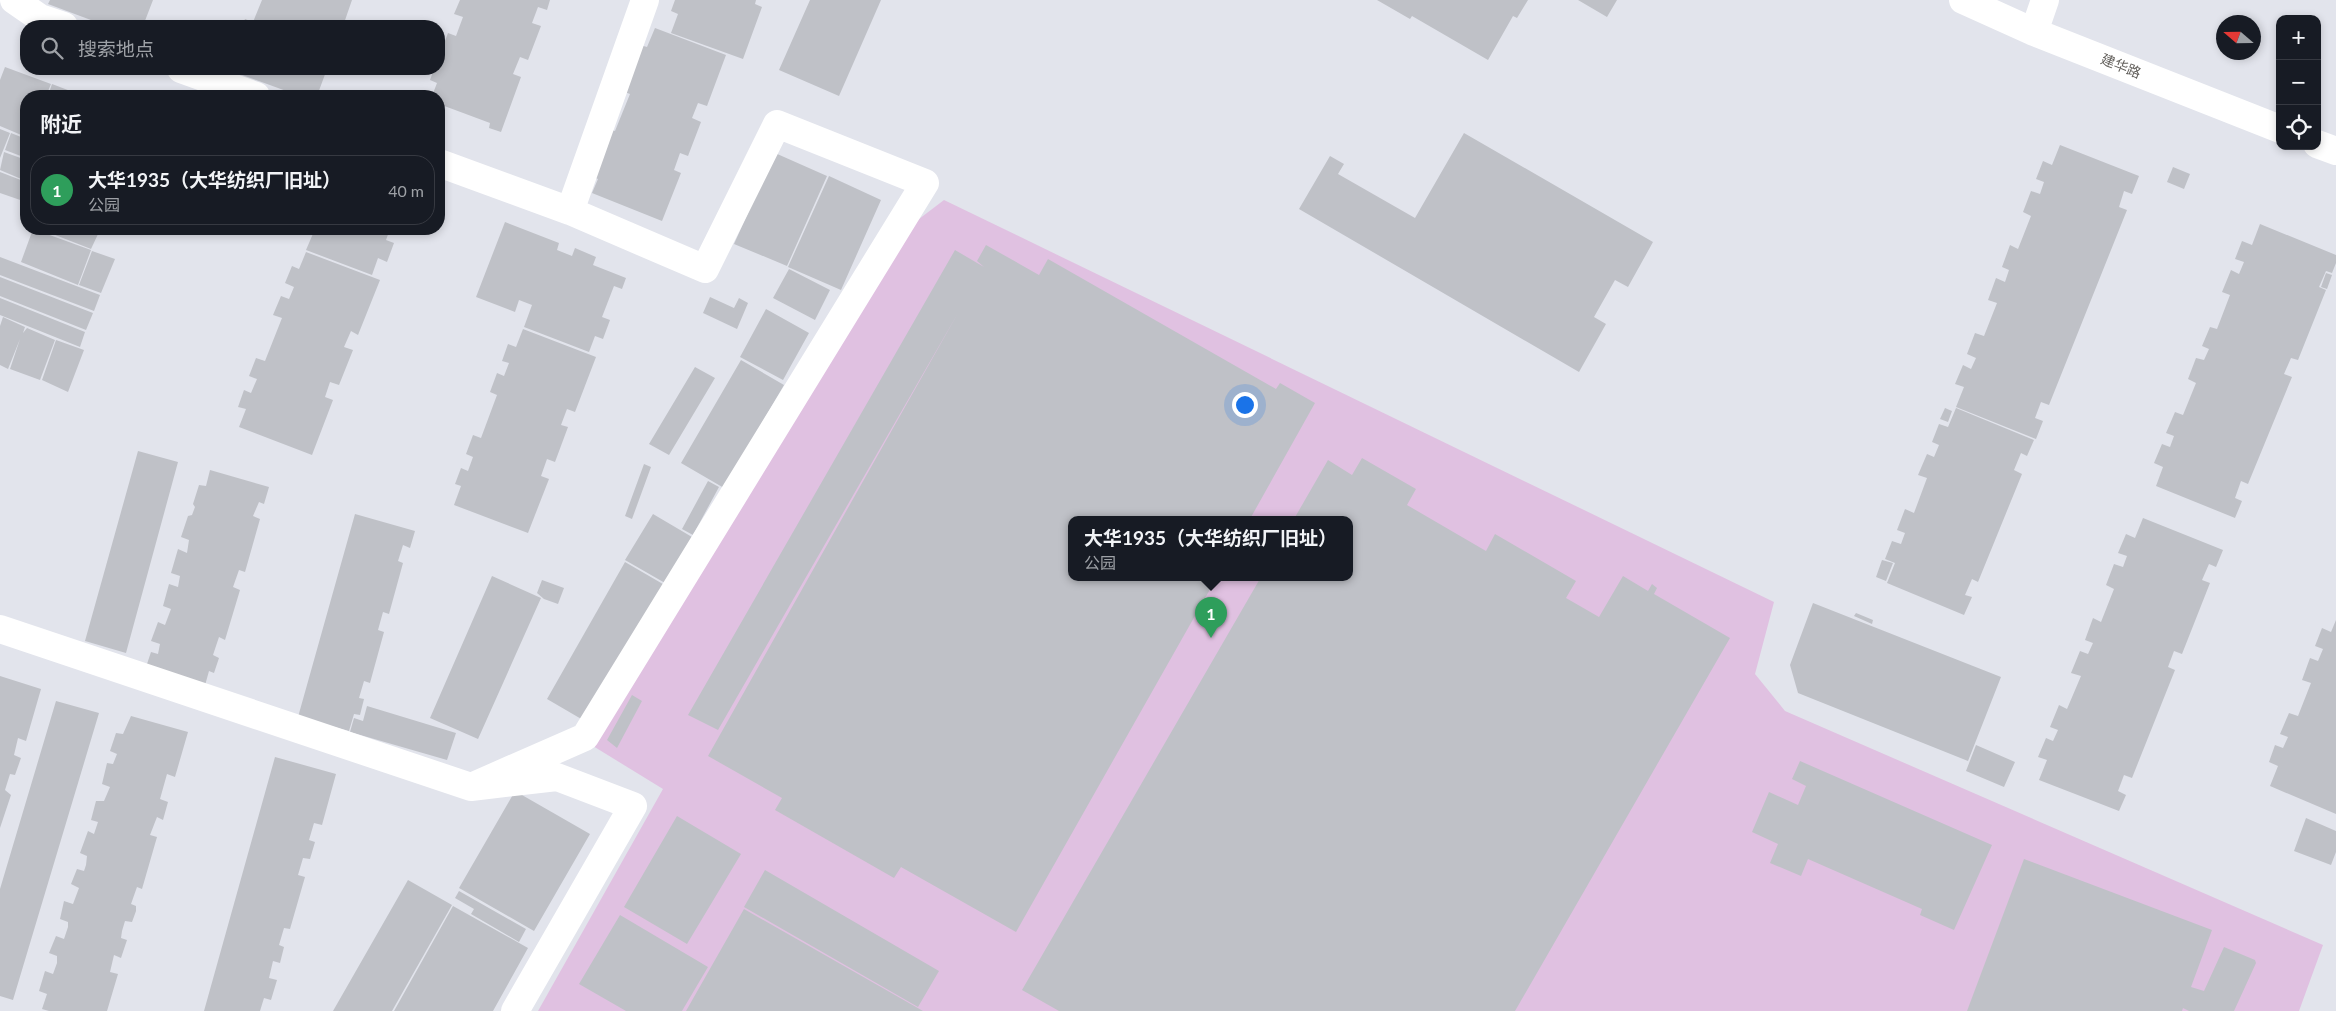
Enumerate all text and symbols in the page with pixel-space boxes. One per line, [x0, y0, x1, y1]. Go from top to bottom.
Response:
north arrow [2216, 15, 2261, 60]
map controls [2276, 15, 2321, 150]
button: + [2276, 15, 2321, 60]
search box [20, 20, 445, 75]
icon: search [38, 34, 66, 62]
text: 搜索地点 [78, 37, 154, 60]
street label: 建华路 [2099, 50, 2144, 81]
button: − [2276, 60, 2321, 105]
button: locate [2276, 105, 2321, 150]
text: 附近 [40, 111, 82, 136]
text: 大华1935（大华纺织厂旧址） [88, 168, 341, 191]
text: 1 [52, 181, 62, 200]
text: 40 m [388, 181, 424, 200]
text: 公园 [88, 195, 120, 214]
your location [1232, 392, 1258, 418]
popup [1068, 516, 1353, 581]
text: 大华1935（大华纺织厂旧址） [1084, 526, 1337, 549]
text: 公园 [1084, 553, 1116, 572]
pin: 1 [1195, 597, 1227, 638]

